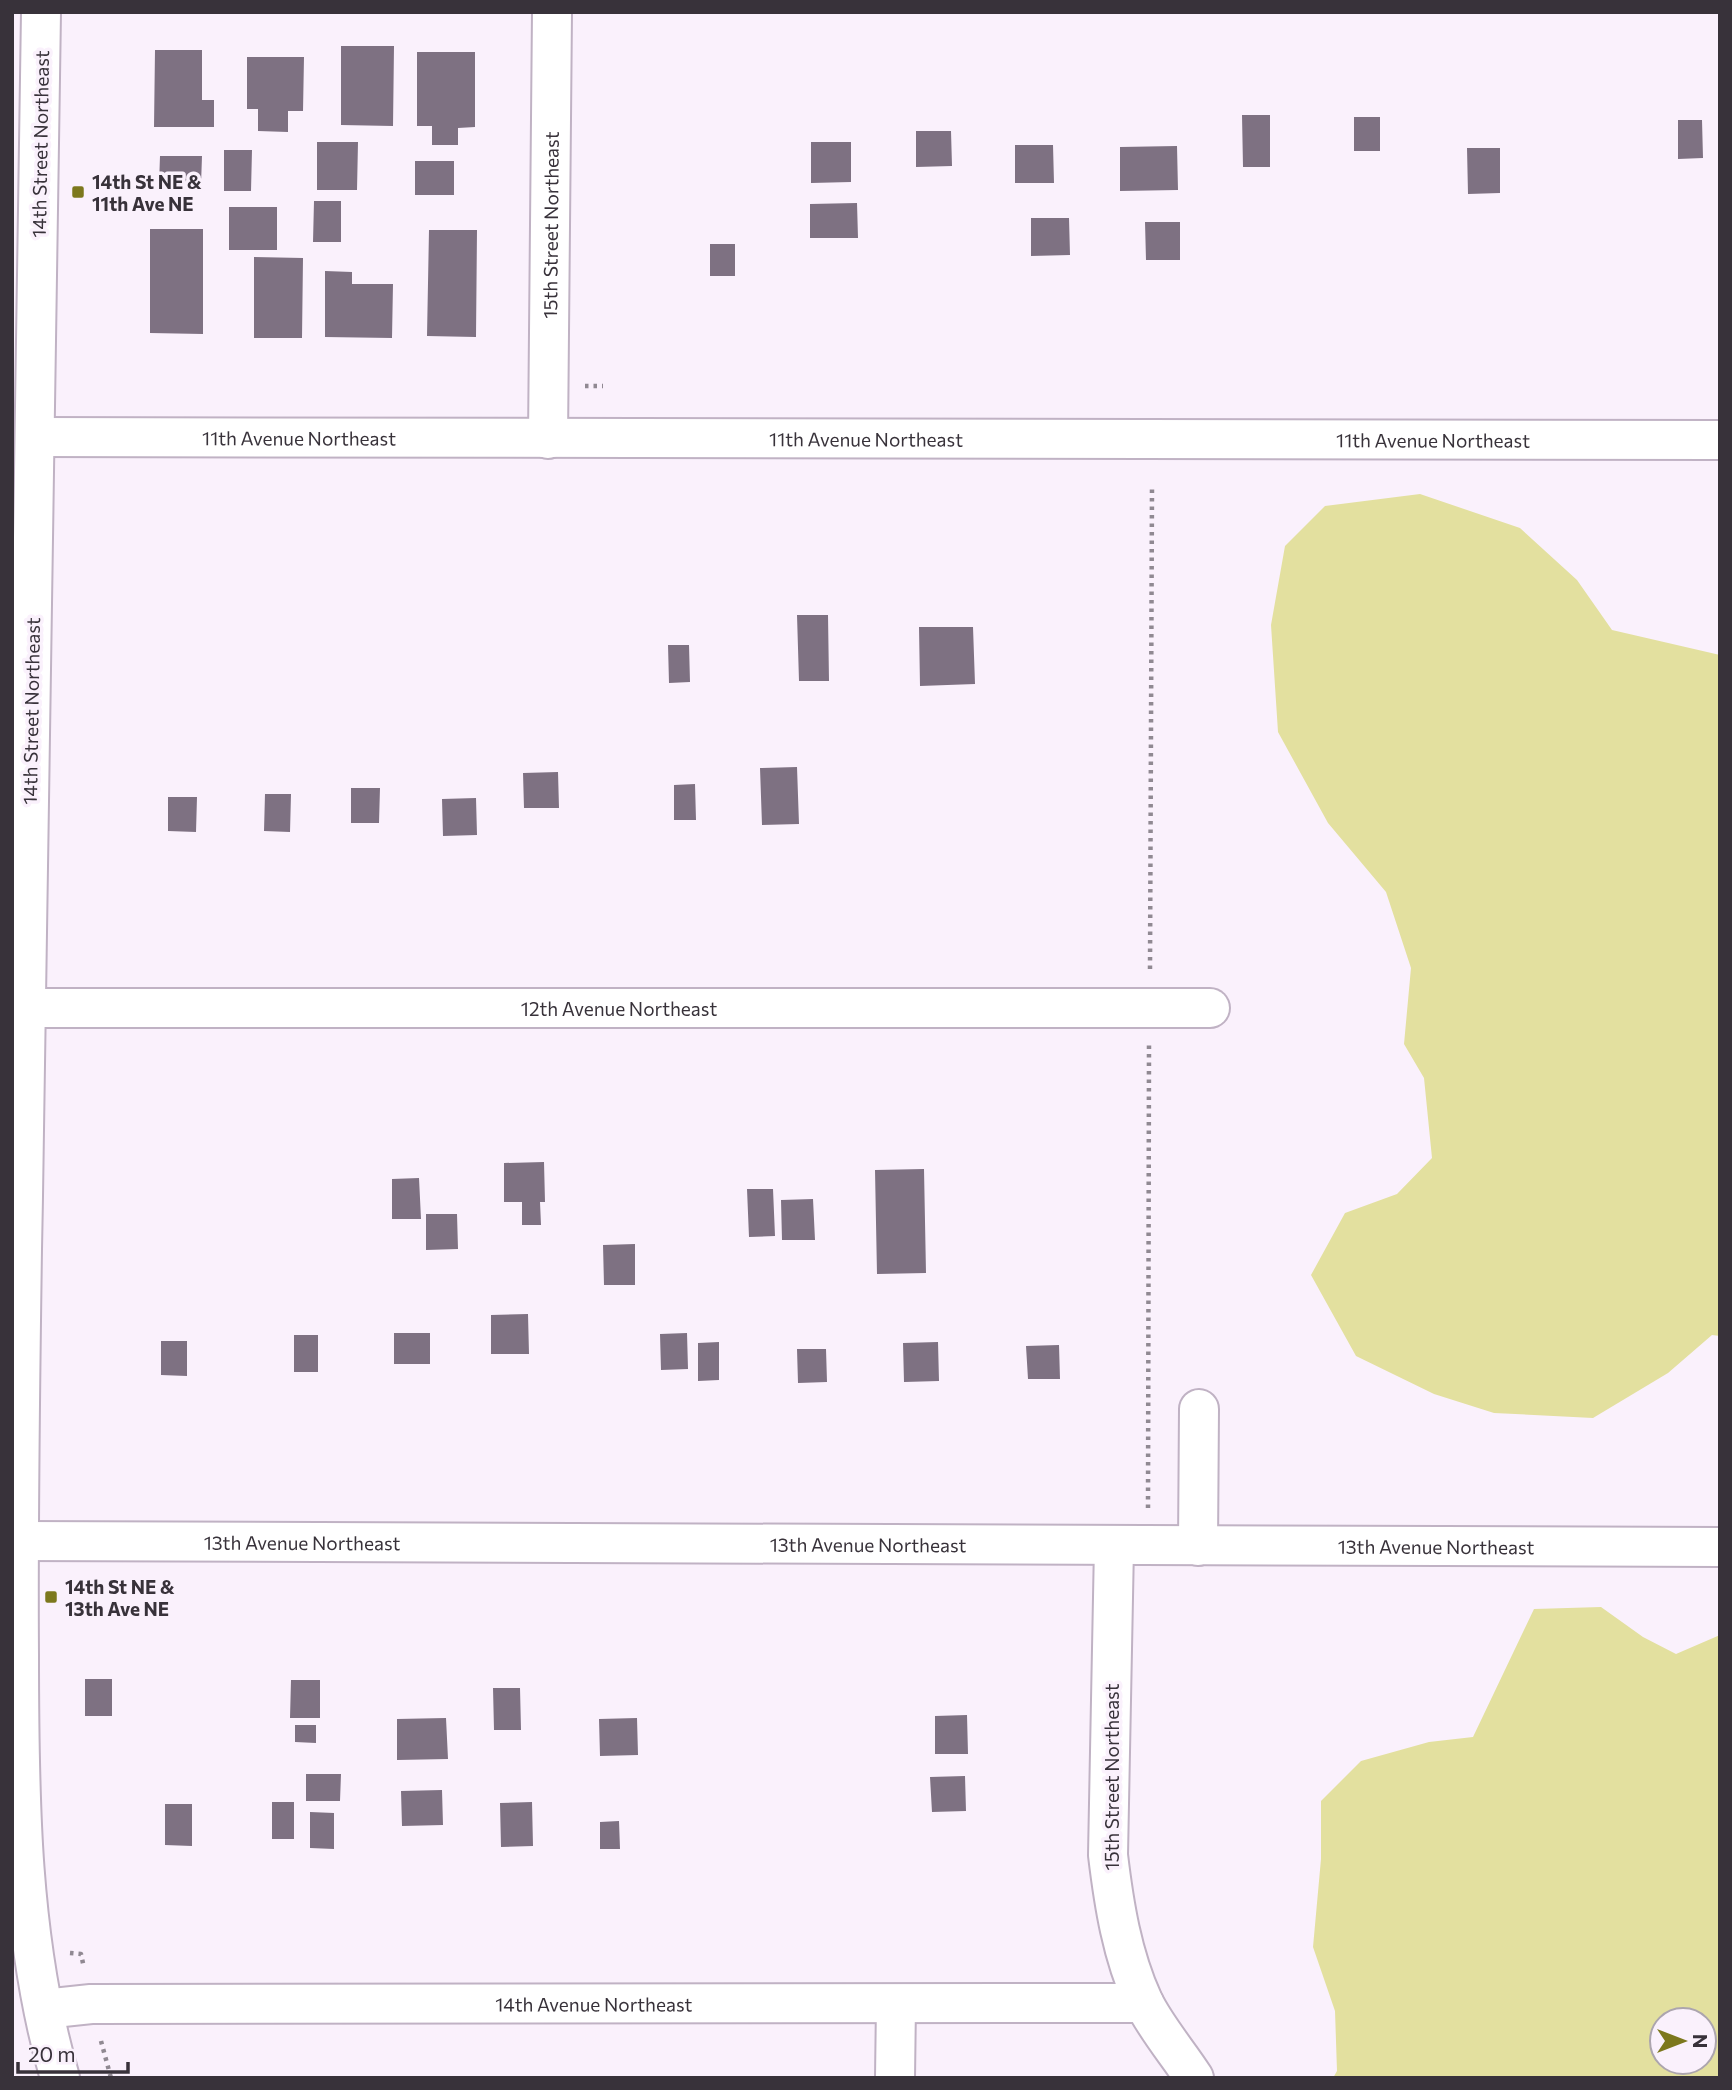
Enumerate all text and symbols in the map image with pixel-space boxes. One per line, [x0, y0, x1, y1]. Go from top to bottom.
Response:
street label: 14th Street Northeast [27, 50, 53, 238]
street label: 15th Street Northeast [538, 131, 562, 319]
place label: 14th St NE & 11th Ave NE [92, 170, 202, 215]
marker: 14th St NE & 11th Ave NE [70, 184, 86, 200]
street label: 11th Avenue Northeast [202, 426, 396, 449]
street label: 11th Avenue Northeast [769, 427, 963, 450]
street label: 11th Avenue Northeast [1336, 428, 1530, 451]
street label: 14th Street Northeast [18, 617, 44, 805]
street label: 12th Avenue Northeast [521, 997, 717, 1020]
street label: 13th Avenue Northeast [204, 1530, 401, 1554]
street label: 13th Avenue Northeast [770, 1532, 967, 1556]
street label: 13th Avenue Northeast [1338, 1534, 1535, 1558]
place label: 14th St NE & 13th Ave NE [65, 1575, 175, 1620]
marker: 14th St NE & 13th Ave NE [43, 1589, 59, 1605]
street label: 15th Street Northeast [1100, 1683, 1123, 1870]
street label: 14th Avenue Northeast [495, 1992, 693, 2015]
north arrow [1648, 2006, 1718, 2076]
scale bar [18, 2030, 128, 2074]
text: N [1689, 2034, 1712, 2048]
text: 20 m [28, 2041, 76, 2066]

